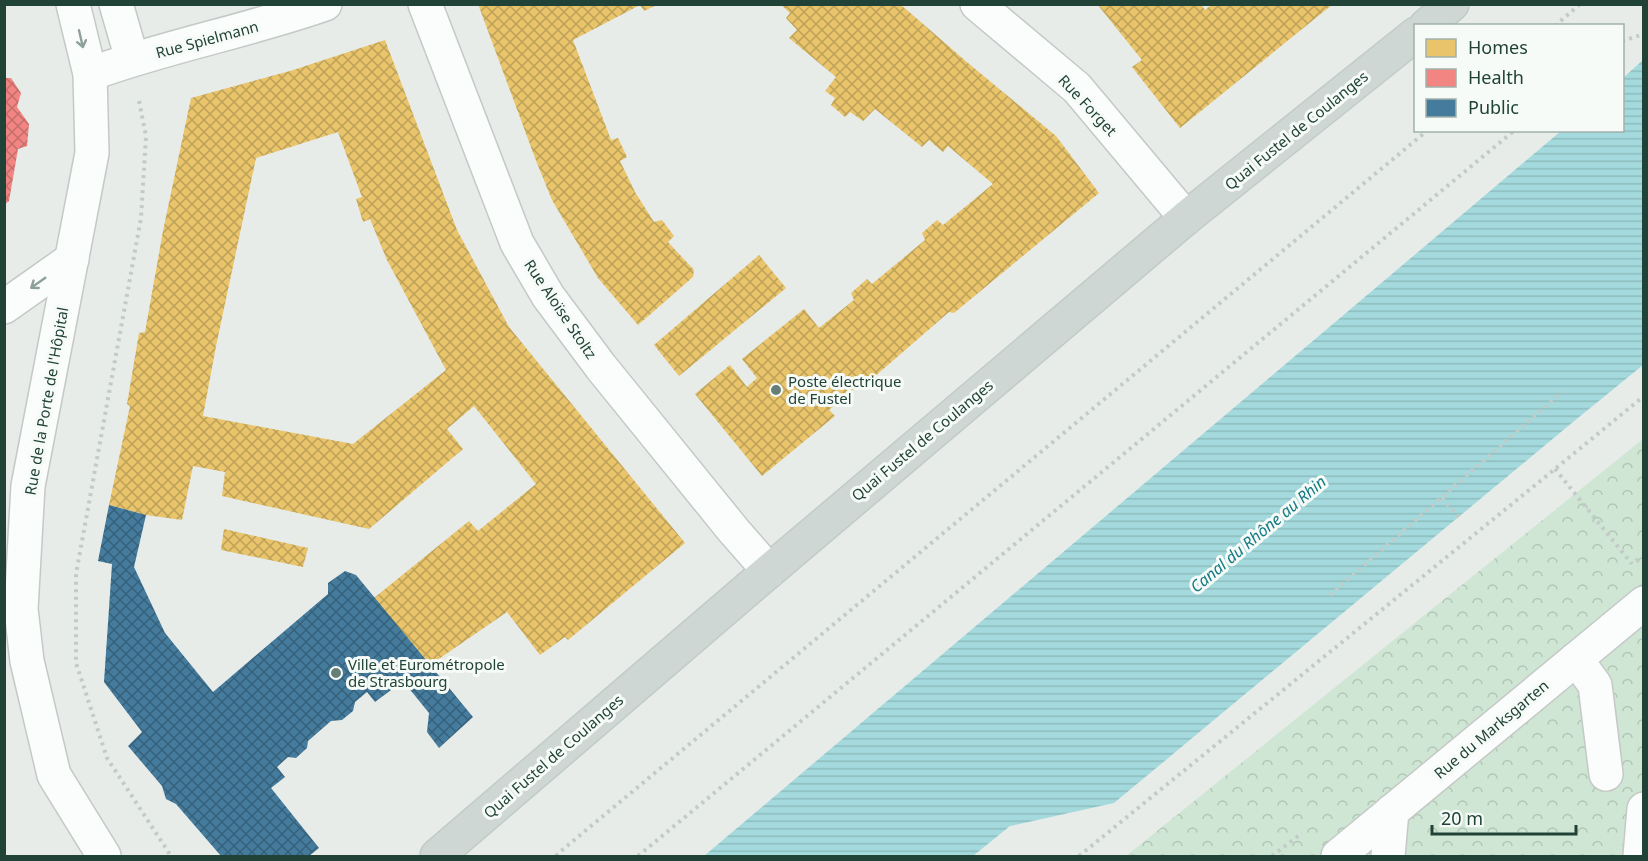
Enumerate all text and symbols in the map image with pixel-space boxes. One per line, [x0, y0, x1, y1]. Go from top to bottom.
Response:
street label: Rue Spielmann [153, 16, 261, 62]
legend [1414, 24, 1624, 132]
one-way arrow [76, 30, 88, 49]
text: Homes [1468, 35, 1528, 59]
text: Health [1468, 65, 1524, 89]
street label: Quai Fustel de Coulanges [1220, 66, 1372, 194]
street label: Rue Forget [1054, 70, 1122, 140]
text: Public [1468, 95, 1519, 119]
street label: Rue Aloïse Stoltz [520, 255, 602, 363]
one-way arrow [31, 277, 47, 289]
street label: Rue de la Porte de l'Hôpital [20, 305, 72, 497]
place label: Poste électrique de Fustel [788, 371, 902, 408]
street label: Quai Fustel de Coulanges [847, 375, 997, 505]
marker: Poste électrique de Fustel [769, 383, 783, 397]
water label: Canal du Rhône au Rhin [1185, 471, 1331, 597]
place label: Ville et Eurométropole de Strasbourg [348, 654, 505, 691]
marker: Ville et Eurométropole de Strasbourg [329, 666, 343, 680]
street label: Rue du Marksgarten [1430, 675, 1552, 783]
street label: Quai Fustel de Coulanges [479, 690, 627, 822]
scale bar [1432, 798, 1576, 836]
text: 20 m [1441, 806, 1483, 830]

